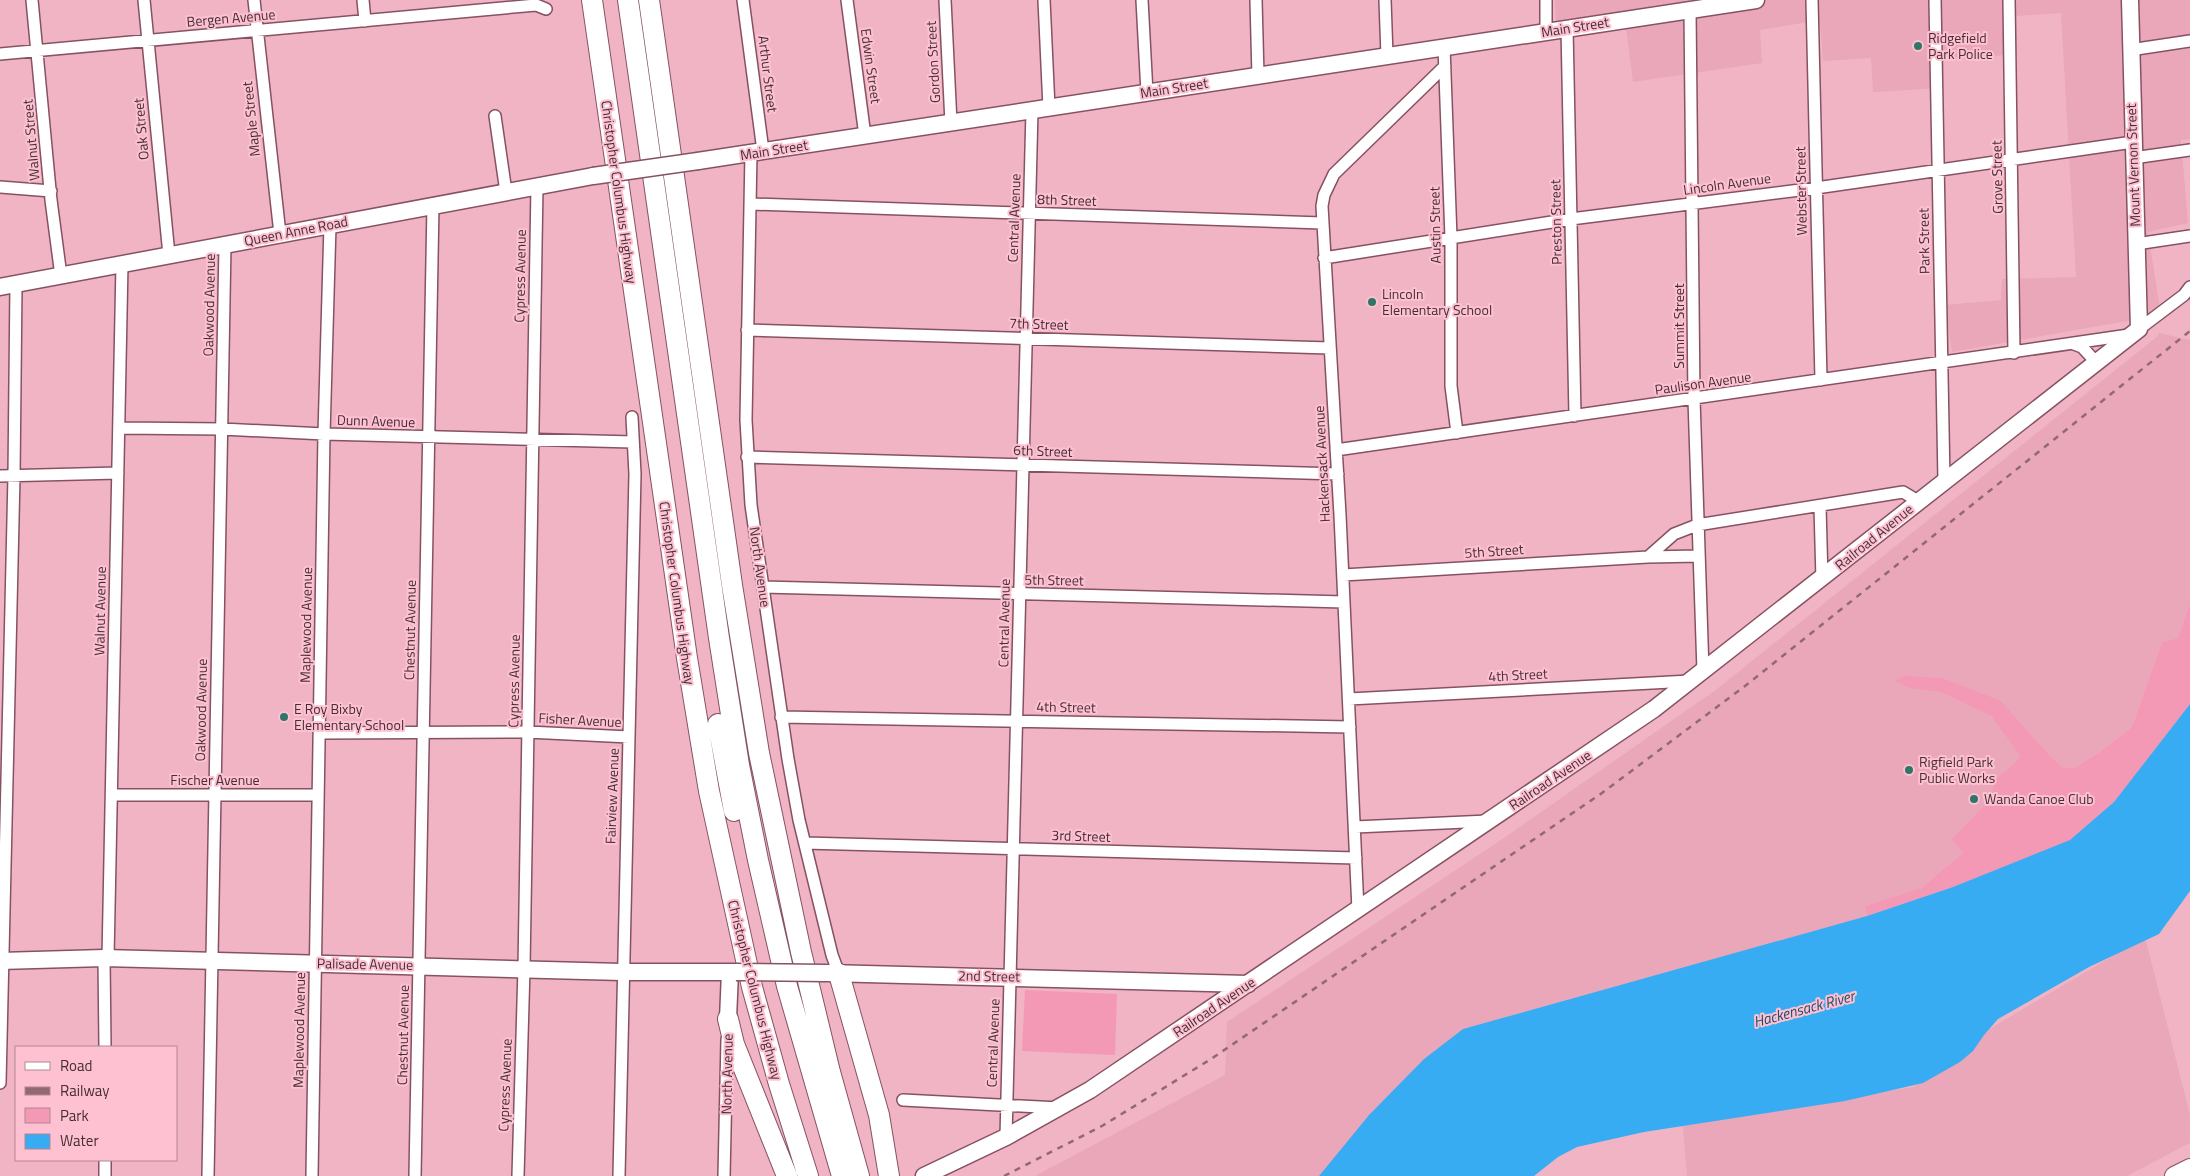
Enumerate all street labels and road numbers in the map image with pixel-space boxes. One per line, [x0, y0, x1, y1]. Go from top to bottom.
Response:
street label: Bergen Avenue [186, 3, 276, 32]
street label: Main Street [1539, 11, 1610, 42]
street label: Gordon Street [920, 20, 945, 104]
street label: Edwin Street [856, 27, 887, 105]
street label: Arthur Street [753, 34, 784, 114]
street label: Main Street [1138, 72, 1209, 103]
street label: Maple Street [236, 80, 265, 158]
street label: Oak Street [127, 97, 154, 161]
street label: Walnut Street [16, 98, 45, 182]
street label: Christopher Columbus Highway [596, 99, 643, 285]
street label: Mount Vernon Street [2120, 103, 2145, 227]
street label: Main Street [738, 134, 809, 165]
street label: Grove Street [1985, 140, 2008, 214]
street label: Webster Street [1789, 146, 1812, 236]
street label: Lincoln Avenue [1682, 167, 1772, 200]
street label: Central Avenue [1001, 173, 1026, 263]
street label: Preston Street [1544, 179, 1567, 265]
street label: Austin Street [1423, 186, 1446, 264]
street label: 8th Street [1037, 188, 1097, 211]
street label: Park Street [1912, 208, 1935, 274]
street label: Queen Anne Road [242, 210, 350, 251]
street label: Cypress Avenue [508, 229, 531, 323]
street label: Oakwood Avenue [197, 254, 220, 356]
street label: Summit Street [1668, 283, 1689, 369]
street label: 7th Street [1009, 312, 1069, 335]
street label: Paulison Avenue [1653, 365, 1753, 400]
street label: Hackensack Avenue [1308, 405, 1335, 523]
street label: Dunn Avenue [336, 409, 416, 432]
street label: 6th Street [1013, 439, 1073, 462]
street label: Railroad Avenue [1830, 498, 1917, 575]
street label: Christopher Columbus Highway [654, 500, 701, 686]
street label: North Avenue [744, 525, 777, 608]
street label: 5th Street [1464, 538, 1524, 563]
street label: Walnut Avenue [88, 566, 111, 656]
street label: Maplewood Avenue [294, 567, 317, 683]
street label: 5th Street [1024, 568, 1084, 591]
street label: Central Avenue [992, 578, 1015, 668]
street label: Chestnut Avenue [398, 580, 421, 680]
street label: Cypress Avenue [502, 634, 525, 728]
street label: Oakwood Avenue [189, 659, 212, 761]
street label: 4th Street [1488, 662, 1548, 687]
street label: 4th Street [1036, 695, 1096, 718]
street label: Fisher Avenue [538, 707, 622, 732]
street label: Railroad Avenue [1504, 744, 1595, 815]
street label: Fairview Avenue [599, 748, 624, 844]
street label: Fischer Avenue [170, 769, 260, 790]
street label: 3rd Street [1051, 824, 1111, 847]
street label: Christopher Columbus Highway [723, 898, 788, 1082]
street label: Palisade Avenue [317, 952, 413, 975]
street label: 2nd Street [958, 964, 1020, 987]
street label: Railroad Avenue [1168, 971, 1259, 1042]
street label: Maplewood Avenue [287, 972, 310, 1088]
street label: Chestnut Avenue [391, 985, 414, 1085]
street label: Central Avenue [980, 998, 1005, 1088]
street label: North Avenue [715, 1033, 738, 1115]
street label: Cypress Avenue [492, 1038, 517, 1132]

